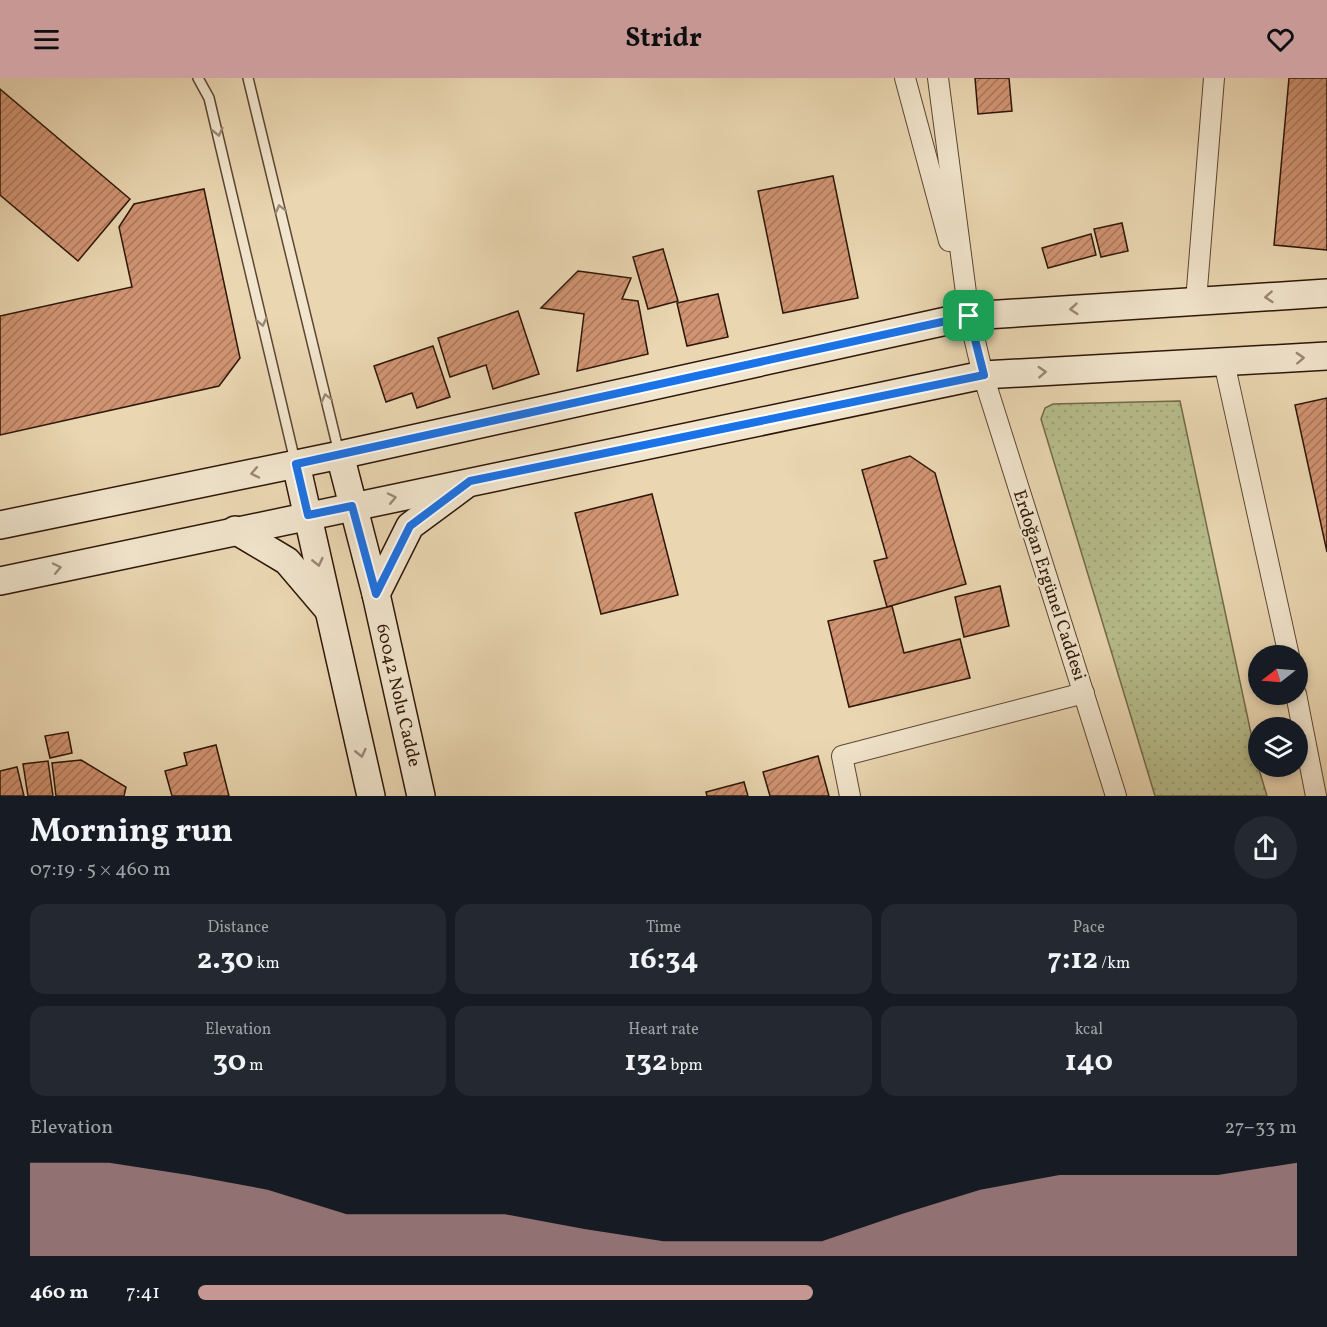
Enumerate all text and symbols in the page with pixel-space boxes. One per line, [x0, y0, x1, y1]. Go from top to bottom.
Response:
text: Stridr [625, 20, 702, 58]
icon: menu [30, 23, 63, 56]
icon: heart [1264, 23, 1297, 56]
one-way arrow [210, 127, 223, 137]
one-way arrow [274, 204, 287, 214]
pin [943, 290, 994, 341]
one-way arrow [1264, 290, 1273, 303]
icon: arrive [952, 299, 985, 332]
one-way arrow [1069, 303, 1078, 316]
one-way arrow [255, 317, 268, 327]
one-way arrow [1295, 351, 1304, 364]
one-way arrow [1037, 365, 1046, 378]
one-way arrow [320, 394, 333, 404]
one-way arrow [250, 466, 260, 479]
street label: Erdoğan Ergünel Caddesi [1006, 487, 1091, 684]
one-way arrow [387, 492, 397, 505]
one-way arrow [311, 557, 324, 567]
one-way arrow [52, 563, 62, 576]
street label: 60042 Nolu Cadde [369, 621, 426, 769]
north arrow [1248, 645, 1308, 705]
map controls [1248, 645, 1308, 777]
button: layers [1248, 717, 1308, 777]
one-way arrow [354, 747, 367, 757]
text: Morning run [30, 810, 233, 856]
button: share [1234, 816, 1297, 879]
text: 07:19 · 5 × 460 m [30, 856, 171, 884]
text: Distance [208, 917, 269, 939]
text: Time [646, 917, 681, 939]
text: Pace [1073, 917, 1105, 939]
text: 2.30 [197, 939, 254, 981]
text: 16:34 [628, 939, 699, 981]
text: 7:12 [1048, 939, 1098, 981]
text: km [254, 953, 280, 975]
text: /km [1098, 953, 1130, 975]
text: Elevation [205, 1019, 271, 1041]
text: Heart rate [628, 1019, 699, 1041]
text: kcal [1075, 1019, 1103, 1041]
text: 30 [213, 1041, 246, 1083]
text: 132 [624, 1041, 667, 1083]
text: 140 [1065, 1041, 1113, 1083]
text: m [246, 1055, 264, 1077]
text: bpm [667, 1055, 703, 1077]
text: Elevation [30, 1114, 113, 1142]
text: 27–33 m [1224, 1114, 1297, 1142]
text: 460 m [30, 1279, 89, 1307]
text: 7:41 [126, 1279, 160, 1307]

